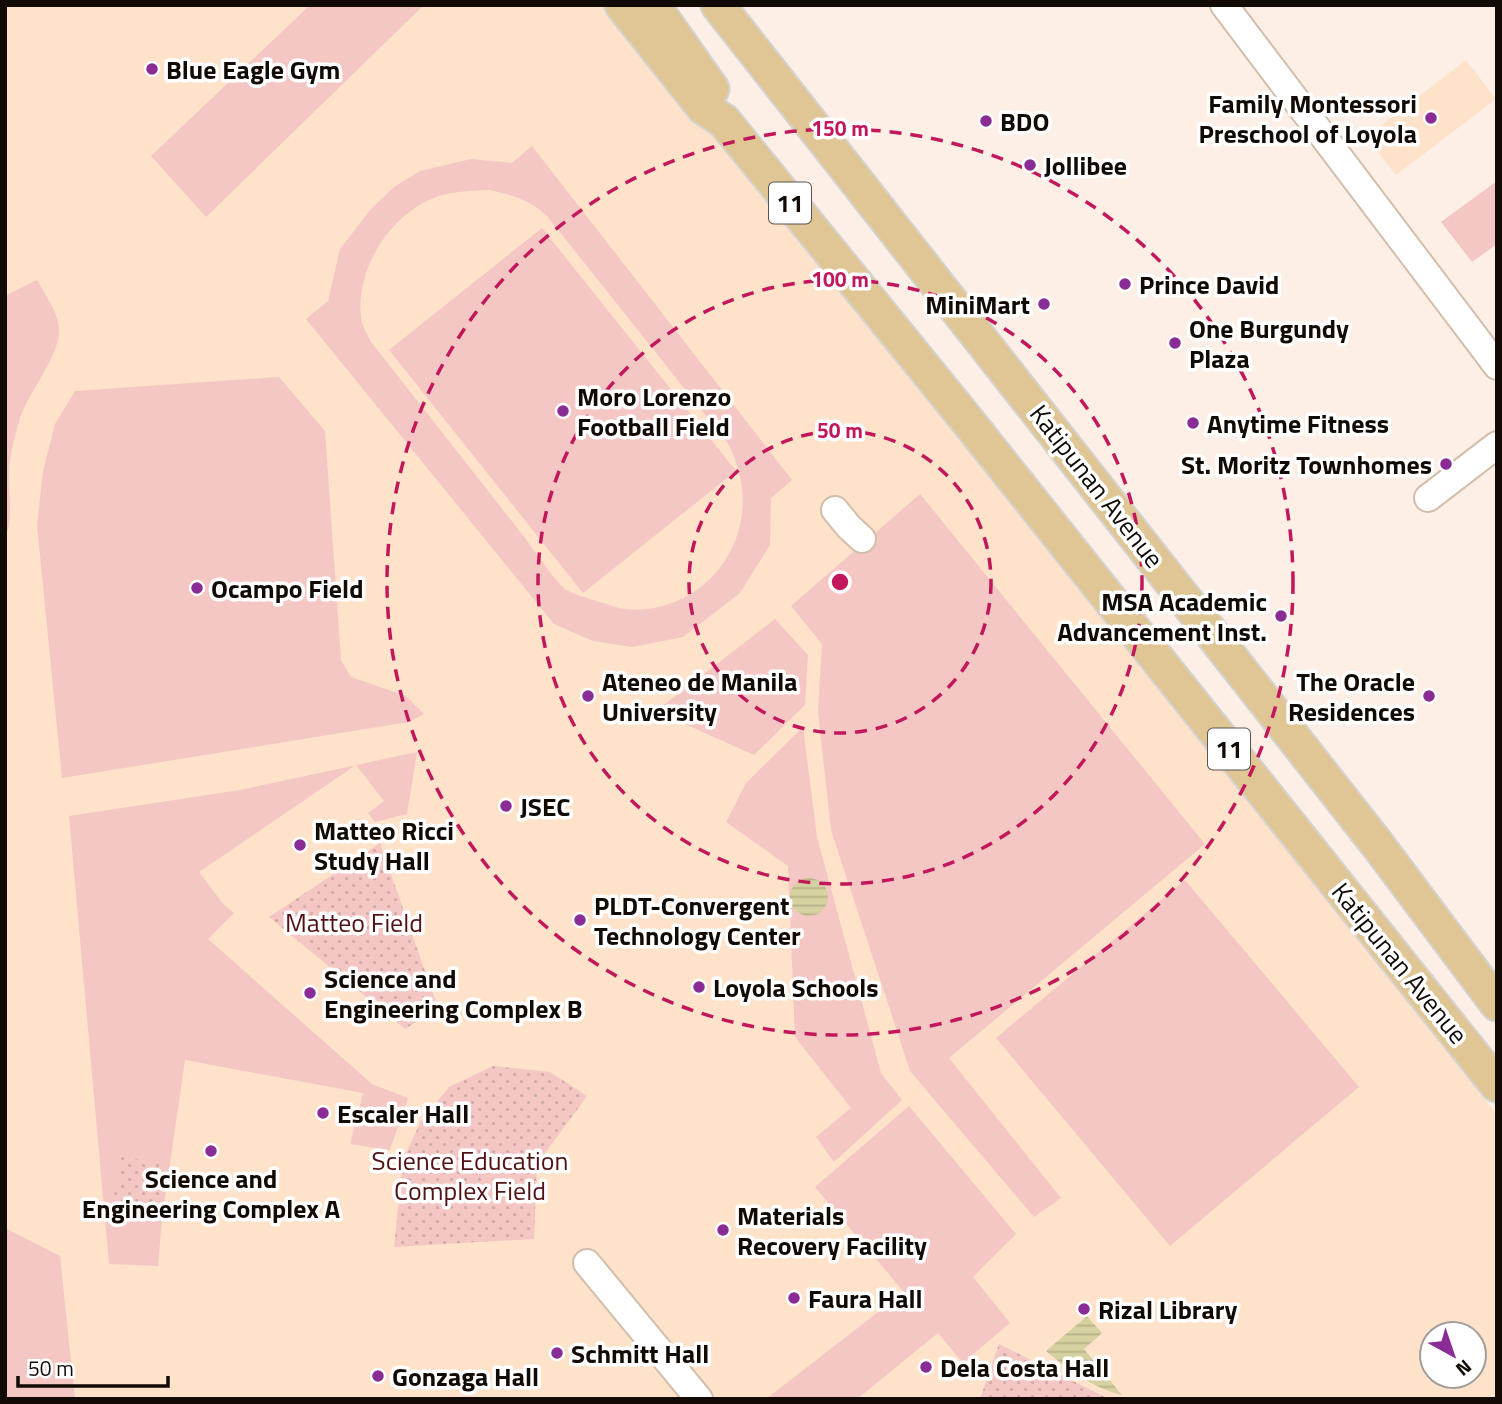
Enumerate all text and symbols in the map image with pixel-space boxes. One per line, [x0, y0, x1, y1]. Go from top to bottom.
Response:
place label: Blue Eagle Gym [166, 50, 340, 89]
marker: Blue Eagle Gym [144, 61, 160, 77]
place label: Family Montessori Preschool of Loyola [1198, 84, 1417, 153]
place label: BDO [1000, 102, 1049, 141]
marker: Family Montessori Preschool of Loyola [1423, 110, 1439, 126]
text: 150 m [811, 112, 869, 144]
marker: BDO [978, 113, 994, 129]
place label: Jollibee [1044, 146, 1127, 185]
marker: Jollibee [1022, 157, 1038, 173]
road number: 11 [769, 182, 811, 224]
text: 100 m [811, 263, 869, 295]
place label: Prince David [1139, 265, 1279, 304]
marker: Prince David [1117, 276, 1133, 292]
place label: MiniMart [925, 285, 1030, 324]
marker: MiniMart [1036, 296, 1052, 312]
place label: One Burgundy Plaza [1189, 309, 1349, 378]
marker: One Burgundy Plaza [1167, 335, 1183, 351]
place label: Moro Lorenzo Football Field [577, 377, 731, 446]
street label: Katipunan Avenue [1021, 396, 1173, 576]
marker: Moro Lorenzo Football Field [555, 403, 571, 419]
place label: Anytime Fitness [1207, 404, 1389, 443]
text: 50 m [817, 414, 863, 446]
marker: Anytime Fitness [1185, 415, 1201, 431]
place label: St. Moritz Townhomes [1181, 445, 1432, 484]
marker: St. Moritz Townhomes [1438, 456, 1454, 472]
place label: Ocampo Field [211, 569, 363, 608]
centre of rings [828, 570, 852, 594]
marker: Ocampo Field [189, 580, 205, 596]
place label: MSA Academic Advancement Inst. [1057, 582, 1267, 651]
marker: MSA Academic Advancement Inst. [1273, 608, 1289, 624]
place label: Ateneo de Manila University [602, 662, 798, 731]
place label: The Oracle Residences [1288, 662, 1415, 731]
marker: Ateneo de Manila University [580, 688, 596, 704]
marker: The Oracle Residences [1421, 688, 1437, 704]
road number: 11 [1208, 728, 1250, 770]
place label: JSEC [520, 787, 570, 826]
marker: JSEC [498, 798, 514, 814]
place label: Matteo Ricci Study Hall [314, 811, 454, 880]
marker: Matteo Ricci Study Hall [292, 837, 308, 853]
street label: Katipunan Avenue [1322, 874, 1478, 1052]
place label: PLDT-Convergent Technology Center [594, 886, 801, 955]
park label: Matteo Field [285, 903, 423, 942]
marker: PLDT-Convergent Technology Center [572, 912, 588, 928]
place label: Science and Engineering Complex B [324, 959, 583, 1028]
place label: Loyola Schools [713, 968, 879, 1007]
marker: Loyola Schools [691, 979, 707, 995]
marker: Science and Engineering Complex B [302, 985, 318, 1001]
place label: Escaler Hall [337, 1094, 469, 1133]
marker: Escaler Hall [315, 1105, 331, 1121]
park label: Science Education Complex Field [372, 1141, 568, 1210]
marker: Science and Engineering Complex A [203, 1143, 219, 1159]
place label: Science and Engineering Complex A [82, 1159, 341, 1228]
place label: Materials Recovery Facility [737, 1196, 927, 1265]
marker: Materials Recovery Facility [715, 1222, 731, 1238]
place label: Faura Hall [808, 1279, 923, 1318]
marker: Faura Hall [786, 1290, 802, 1306]
place label: Rizal Library [1098, 1290, 1237, 1329]
marker: Rizal Library [1076, 1301, 1092, 1317]
north arrow [1418, 1320, 1488, 1390]
place label: Schmitt Hall [571, 1334, 709, 1373]
scale bar [18, 1344, 168, 1388]
marker: Schmitt Hall [549, 1345, 565, 1361]
place label: Dela Costa Hall [940, 1348, 1109, 1387]
text: 50 m [28, 1352, 74, 1384]
text: N [1450, 1353, 1479, 1384]
place label: Gonzaga Hall [392, 1357, 539, 1396]
marker: Dela Costa Hall [918, 1359, 934, 1375]
marker: Gonzaga Hall [370, 1368, 386, 1384]

